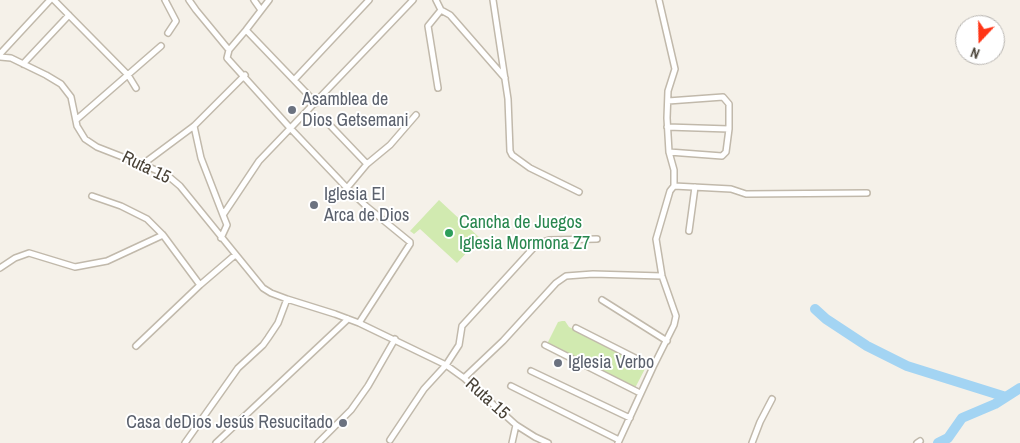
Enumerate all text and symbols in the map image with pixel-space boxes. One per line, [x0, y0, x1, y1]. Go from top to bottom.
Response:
north arrow [955, 15, 1005, 65]
text: N [968, 43, 982, 63]
place label: Asamblea de Dios Getsemani [302, 89, 409, 132]
marker: Asamblea de Dios Getsemani [286, 104, 298, 116]
street label: Ruta 15 [118, 147, 174, 189]
place label: Iglesia El Arca de Dios [324, 184, 409, 226]
marker: Iglesia El Arca de Dios [308, 199, 320, 211]
place label: Cancha de Juegos Iglesia Mormona Z7 [459, 212, 590, 254]
marker: Cancha de Juegos Iglesia Mormona Z7 [443, 227, 455, 239]
place label: Iglesia Verbo [568, 352, 654, 374]
marker: Iglesia Verbo [552, 357, 564, 369]
street label: Ruta 15 [461, 374, 513, 424]
place label: Casa deDios Jesús Resucitado [126, 412, 333, 434]
marker: Casa deDios Jesús Resucitado [337, 417, 349, 429]

